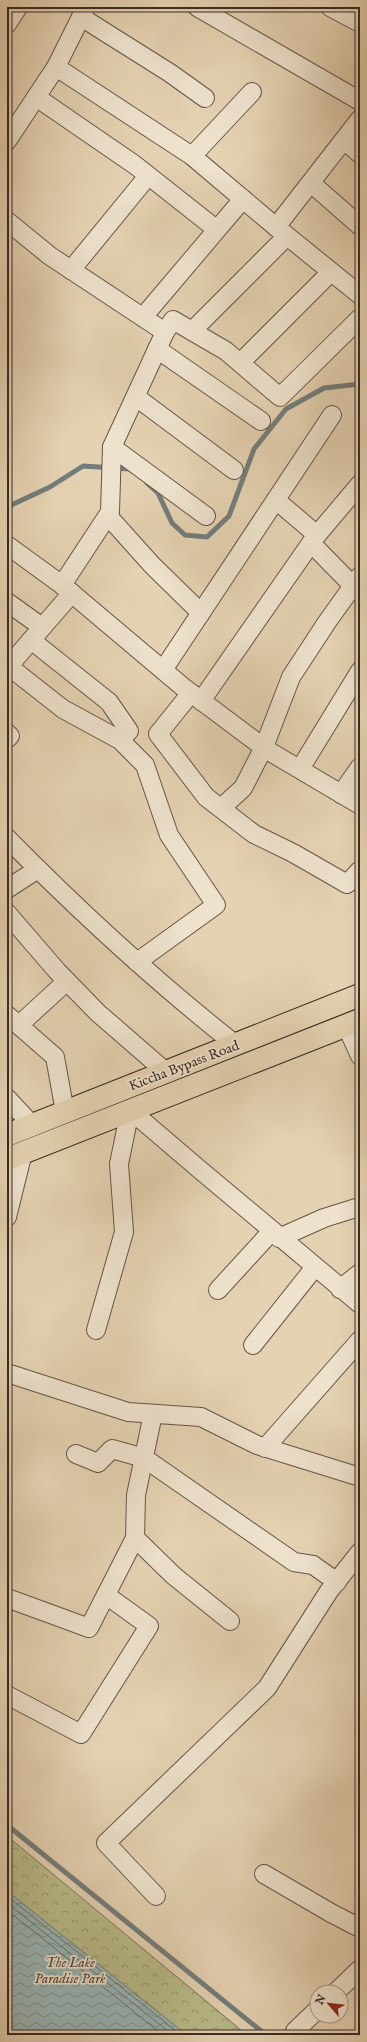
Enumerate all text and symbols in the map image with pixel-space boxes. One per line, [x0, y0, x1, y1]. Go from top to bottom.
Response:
street label: Kiccha Bypass Road [126, 1036, 242, 1095]
park label: The Lake Paradise Park [35, 1954, 106, 1988]
north arrow [309, 1984, 349, 2024]
text: N [312, 1992, 330, 2008]

